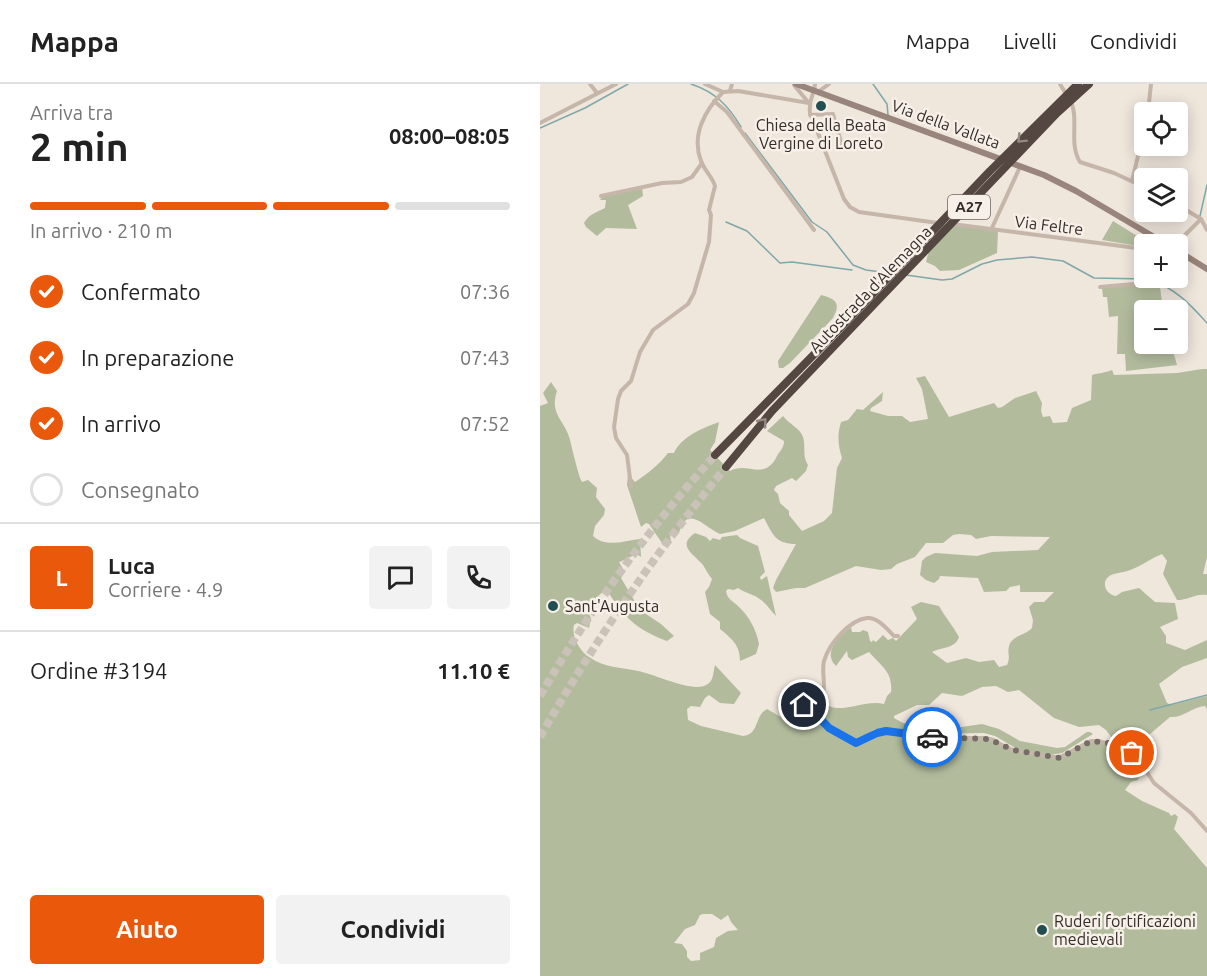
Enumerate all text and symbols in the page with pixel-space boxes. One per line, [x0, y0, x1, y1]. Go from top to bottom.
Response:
text: Mappa [30, 26, 119, 57]
text: Mappa [906, 29, 970, 53]
text: Livelli [1003, 29, 1057, 53]
text: Condividi [1090, 29, 1177, 53]
street label: Via della Vallata [889, 96, 1003, 152]
marker: Chiesa della Beata Vergine di Loreto [814, 99, 828, 113]
text: Arriva tra [30, 101, 113, 124]
map controls [1134, 102, 1188, 354]
button: locate [1134, 102, 1188, 156]
place label: Chiesa della Beata Vergine di Loreto [756, 116, 886, 152]
text: 08:00–08:05 [389, 123, 510, 148]
text: 2 min [30, 125, 129, 168]
one-way arrow [1017, 132, 1028, 143]
button: layers [1134, 168, 1188, 222]
road number: A27 [948, 195, 990, 219]
street label: Via Feltre [1014, 212, 1084, 238]
text: In arrivo · 210 m [30, 219, 173, 242]
street label: Autostrada d'Alemagna [805, 222, 935, 356]
button: + [1134, 234, 1188, 288]
icon: check [30, 275, 63, 308]
text: Confermato [81, 279, 201, 304]
text: 07:36 [460, 280, 510, 303]
button: − [1134, 300, 1188, 354]
icon: check [30, 341, 63, 374]
text: In preparazione [81, 345, 234, 370]
text: 07:43 [460, 346, 510, 369]
icon: check [30, 407, 63, 440]
text: In arrivo [81, 411, 161, 436]
text: 07:52 [460, 412, 510, 435]
one-way arrow [756, 417, 767, 428]
text: Consegnato [81, 477, 200, 502]
button: chat [369, 546, 432, 609]
button: phone [447, 546, 510, 609]
text: Luca [108, 553, 155, 578]
text: L [55, 565, 68, 590]
text: Corriere · 4.9 [108, 578, 223, 601]
place label: Sant'Augusta [565, 597, 659, 615]
marker: Sant'Augusta [546, 599, 560, 613]
text: Ordine #3194 [30, 658, 167, 683]
text: 11.10 € [437, 658, 510, 683]
pin [778, 679, 829, 730]
icon: home [787, 688, 820, 721]
courier [902, 707, 962, 767]
icon: car [916, 721, 949, 754]
pin [1106, 727, 1157, 778]
icon: bag [1115, 736, 1148, 769]
button: Aiuto [30, 895, 264, 964]
button: Condividi [276, 895, 510, 964]
place label: Ruderi fortificazioni medievali [1054, 912, 1196, 948]
marker: Ruderi fortificazioni medievali [1035, 923, 1049, 937]

